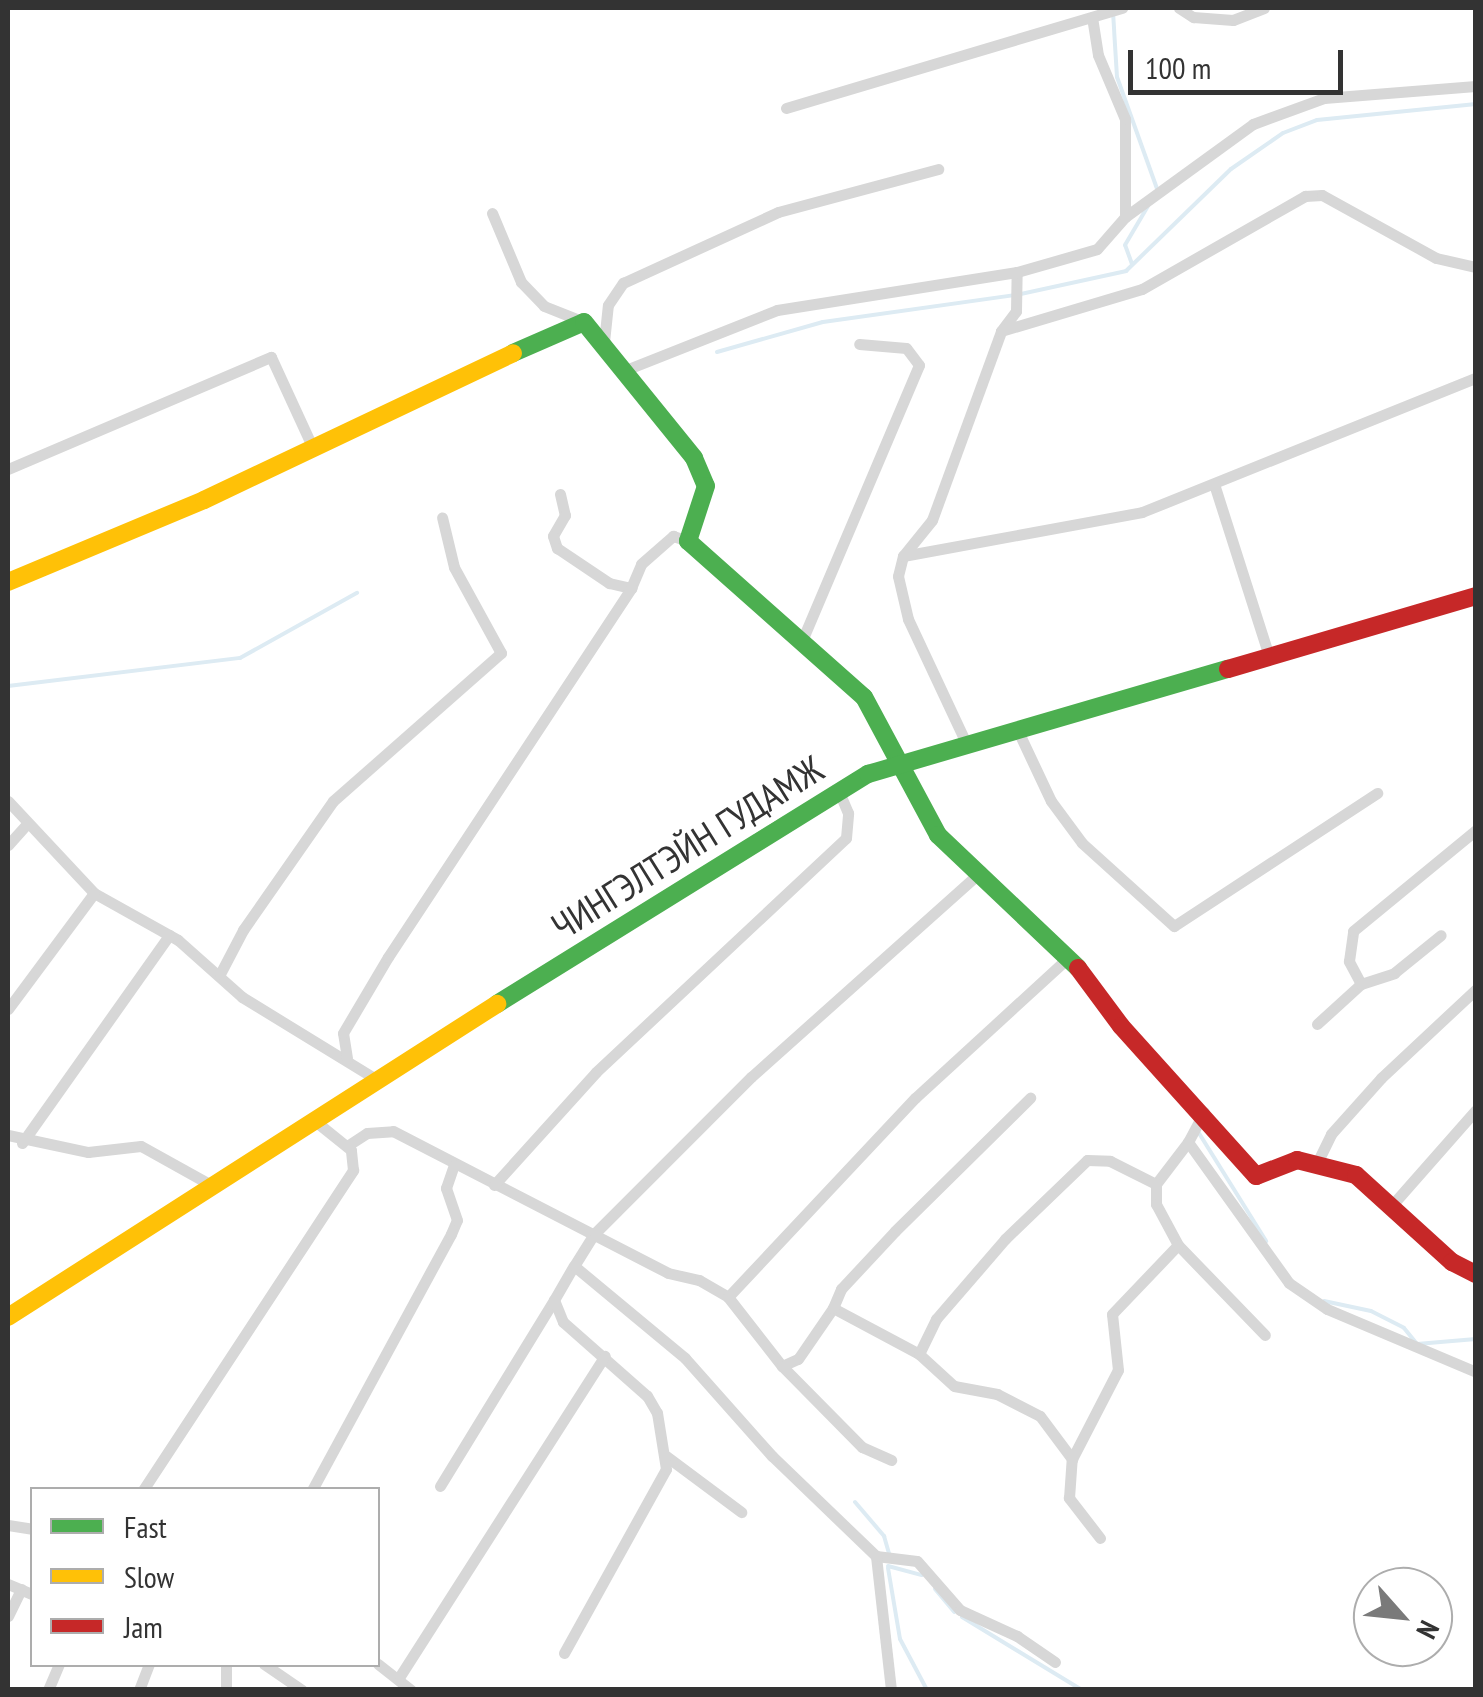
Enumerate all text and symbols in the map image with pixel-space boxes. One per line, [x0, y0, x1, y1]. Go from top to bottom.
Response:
scale bar [1133, 30, 1348, 92]
text: 100 m [1145, 48, 1211, 87]
street label: ЧИНГЭЛТЭЙН ГУДАМЖ [543, 745, 831, 949]
legend [30, 1487, 380, 1667]
text: Fast [124, 1507, 167, 1546]
text: Slow [124, 1557, 174, 1596]
north arrow [1353, 1567, 1453, 1667]
text: Jam [124, 1607, 163, 1646]
text: N [1408, 1615, 1448, 1645]

